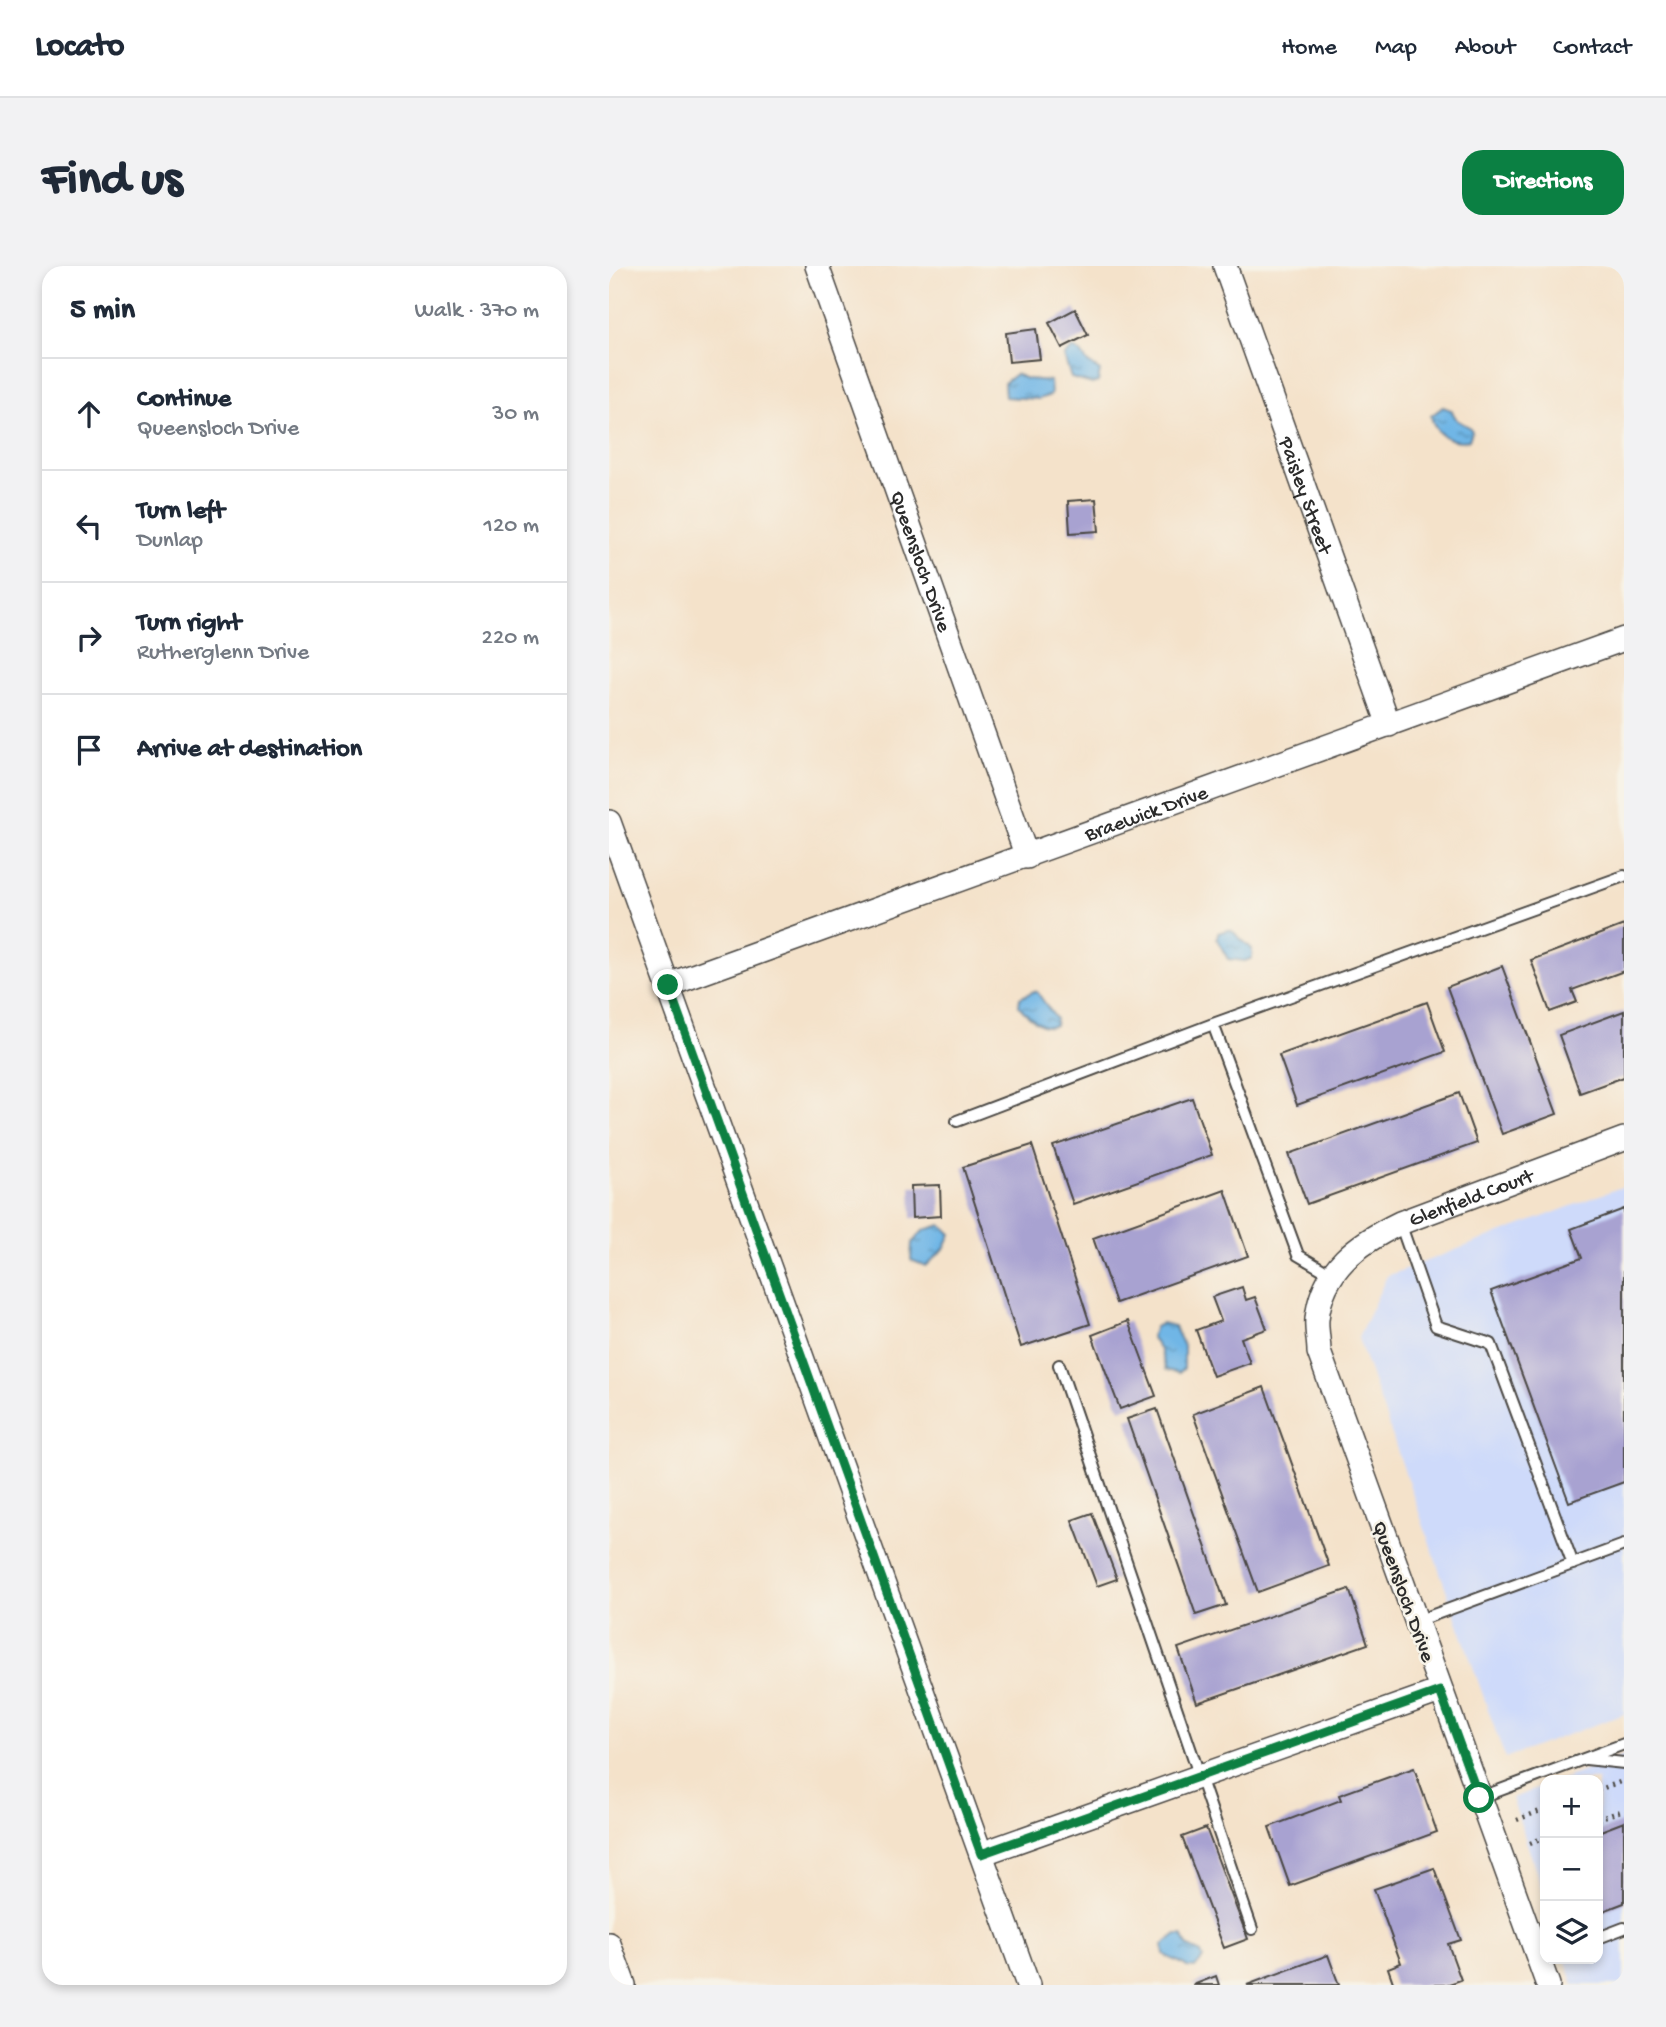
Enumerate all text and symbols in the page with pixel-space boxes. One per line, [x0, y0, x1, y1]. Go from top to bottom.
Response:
text: Locato [35, 29, 124, 67]
text: Home [1281, 34, 1337, 63]
text: Map [1375, 34, 1417, 63]
text: About [1455, 34, 1515, 63]
text: Contact [1553, 34, 1631, 63]
button: Directions [1462, 150, 1624, 215]
text: Find us [42, 153, 182, 211]
text: 5 min [70, 294, 135, 329]
text: Walk · 370 m [415, 298, 539, 325]
text: Continue [137, 385, 231, 416]
icon: ahead [70, 395, 108, 433]
text: 30 m [492, 401, 539, 428]
text: Queensloch Drive [137, 416, 299, 443]
street label: Paisley Street [1271, 433, 1337, 560]
street label: Queensloch Drive [882, 488, 955, 637]
text: Turn left [137, 497, 225, 528]
icon: left [70, 507, 108, 545]
text: 120 m [484, 513, 539, 540]
text: Dunlap [137, 528, 203, 555]
text: Turn right [137, 609, 241, 640]
icon: right [70, 619, 108, 657]
text: 220 m [482, 625, 539, 652]
text: Rutherglenn Drive [137, 640, 309, 667]
icon: arrive [70, 731, 108, 769]
text: Arrive at destination [137, 735, 362, 766]
street label: Braewick Drive [1081, 781, 1213, 849]
route end [652, 969, 683, 1000]
street label: Glenfield Court [1406, 1164, 1540, 1234]
street label: Queensloch Drive [1365, 1518, 1439, 1667]
map controls [1540, 1775, 1603, 1964]
button: + [1540, 1775, 1603, 1838]
route start [1463, 1782, 1494, 1813]
button: − [1540, 1838, 1603, 1901]
button: layers [1540, 1901, 1603, 1964]

